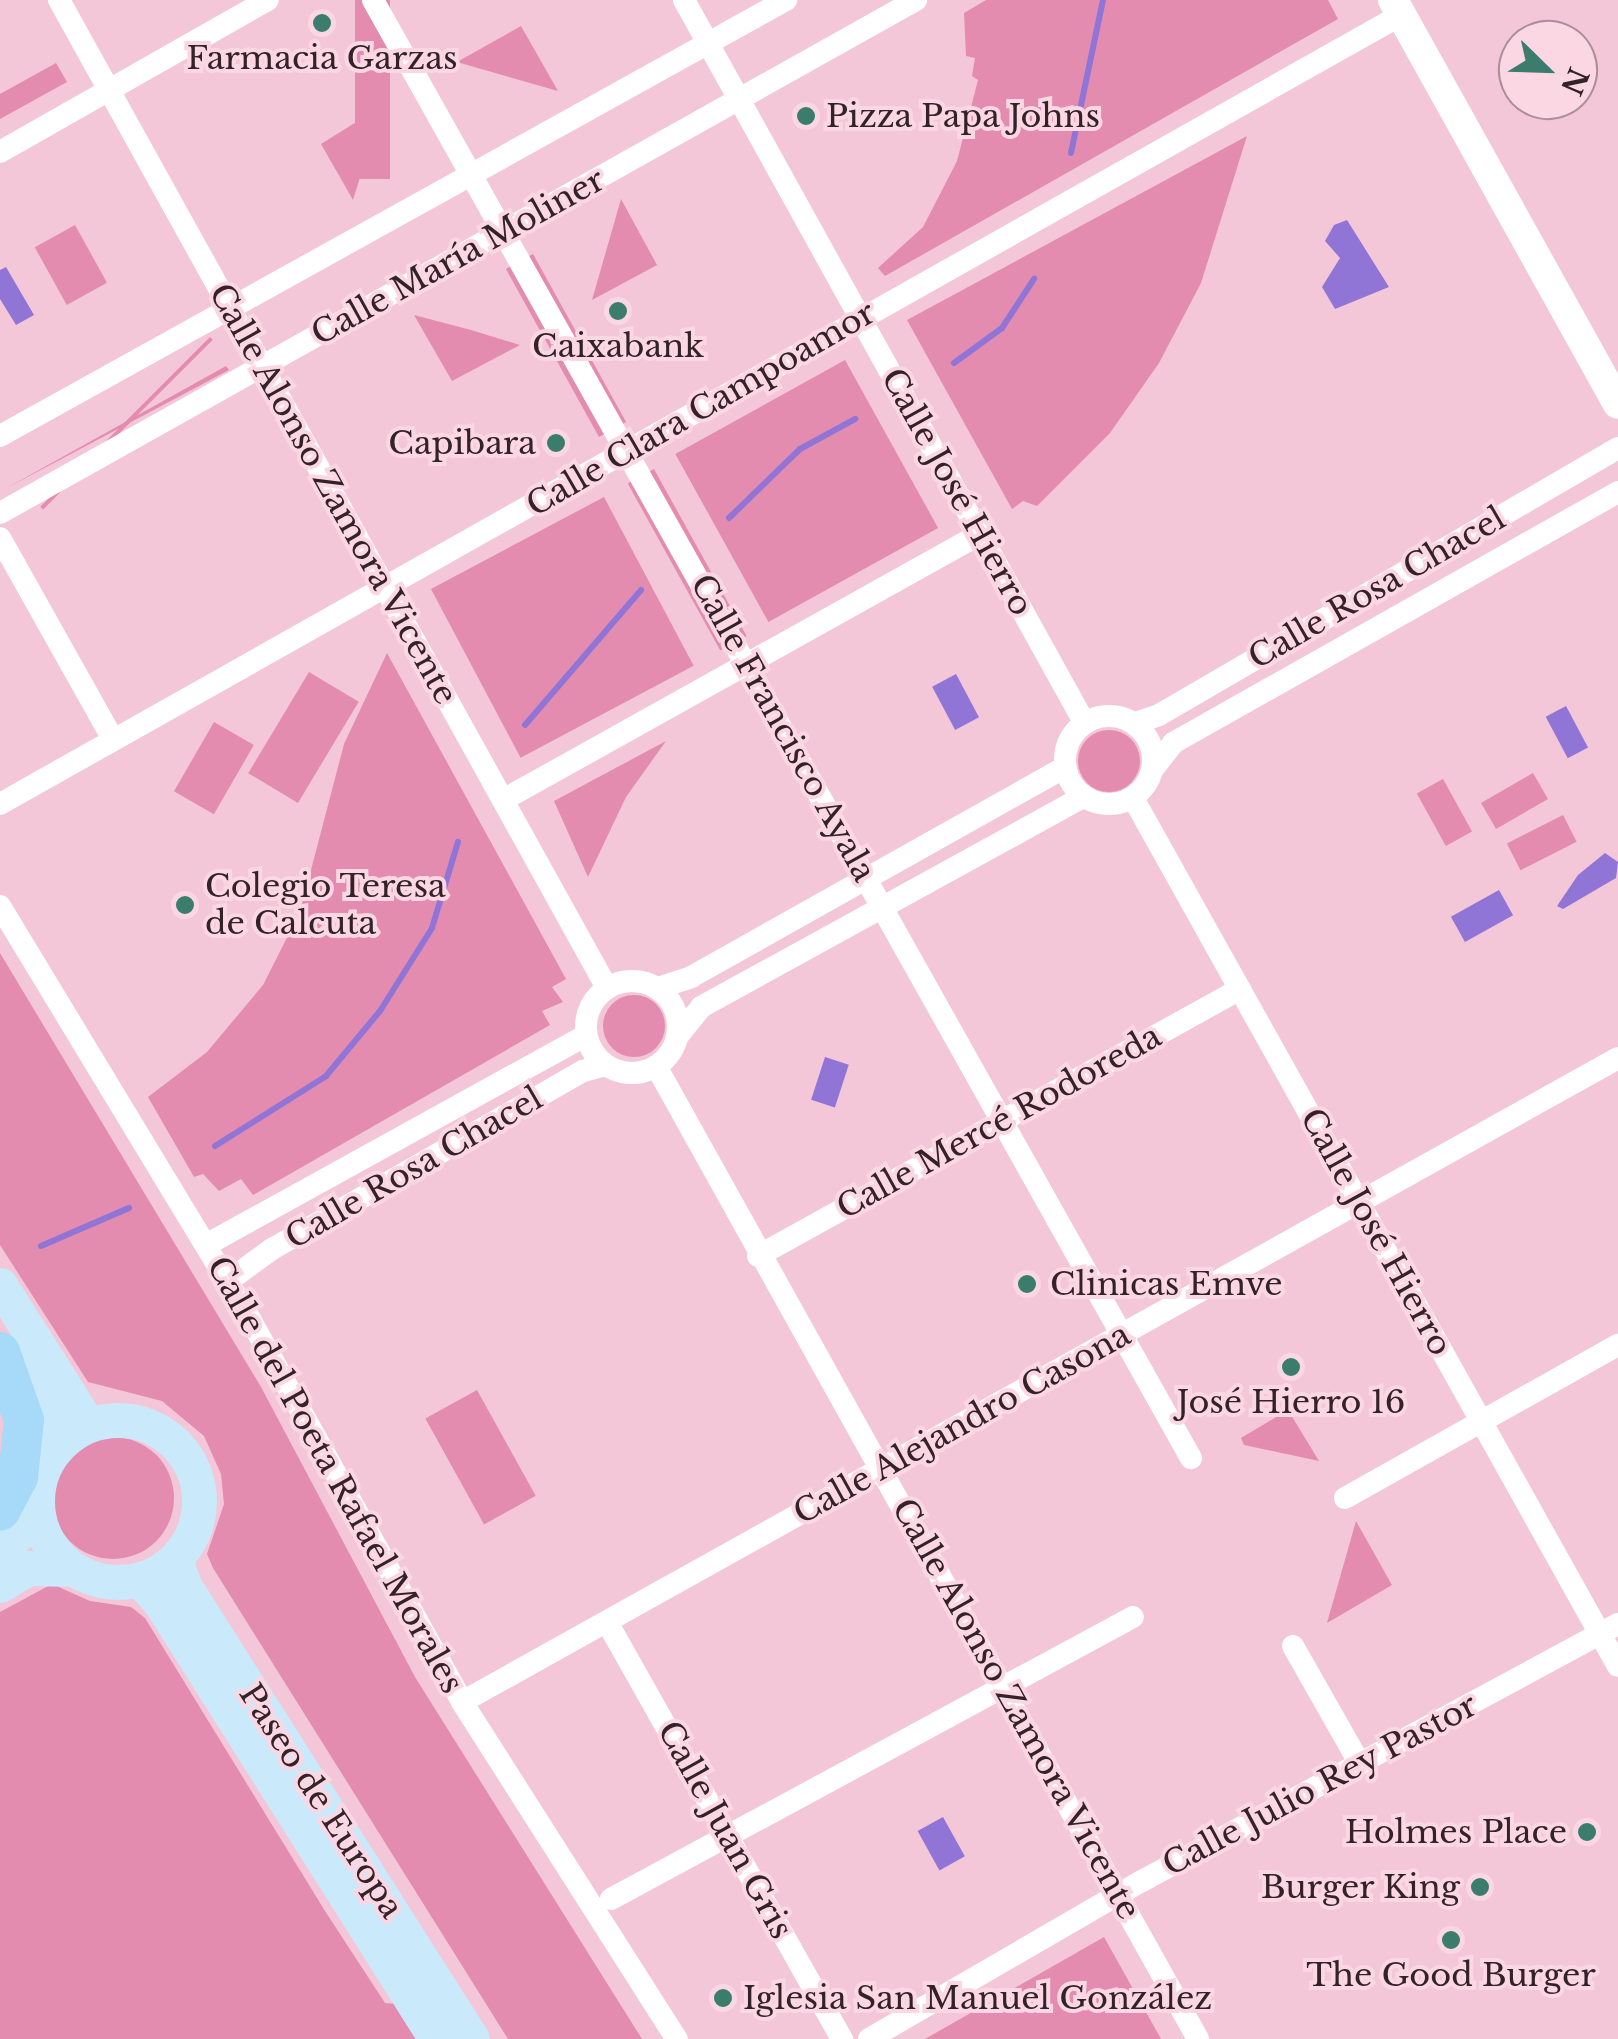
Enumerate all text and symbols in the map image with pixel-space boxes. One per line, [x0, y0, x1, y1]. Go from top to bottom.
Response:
marker: Farmacia Garzas [311, 12, 333, 34]
north arrow [1498, 20, 1598, 120]
place label: Farmacia Garzas [186, 39, 458, 77]
text: N [1553, 62, 1595, 100]
place label: Pizza Papa Johns [826, 97, 1101, 135]
marker: Pizza Papa Johns [795, 105, 817, 127]
street label: Calle María Moliner [305, 160, 611, 354]
street label: Calle Alonso Zamora Vicente [200, 276, 466, 712]
street label: Calle Clara Campoamor [520, 293, 882, 525]
marker: Caixabank [607, 300, 629, 322]
place label: Caixabank [532, 327, 704, 365]
street label: Calle José Hierro [873, 362, 1041, 622]
place label: Capibara [388, 424, 536, 462]
marker: Capibara [545, 432, 567, 454]
street label: Calle Rosa Chacel [1242, 499, 1512, 677]
street label: Calle Francisco Ayala [682, 567, 884, 889]
place label: Colegio Teresa de Calcuta [205, 868, 447, 943]
marker: Colegio Teresa de Calcuta [174, 894, 196, 916]
street label: Calle Mercé Rodoreda [830, 1017, 1168, 1227]
street label: Calle Rosa Chacel [279, 1079, 549, 1257]
street label: Calle José Hierro [1292, 1102, 1460, 1362]
street label: Calle del Poeta Rafael Morales [199, 1250, 471, 1700]
place label: Clinicas Emve [1050, 1265, 1283, 1303]
marker: Clinicas Emve [1014, 1271, 1040, 1297]
street label: Calle Alejandro Casona [787, 1315, 1137, 1533]
marker: José Hierro 16 [1280, 1356, 1302, 1378]
place label: José Hierro 16 [1177, 1383, 1405, 1421]
street label: Calle Alonso Zamora Vicente [883, 1491, 1149, 1927]
street label: Paseo de Europa [231, 1677, 411, 1925]
street label: Calle Julio Rey Pastor [1156, 1686, 1484, 1884]
street label: Calle Juan Gris [649, 1715, 801, 1945]
place label: Holmes Place [1345, 1813, 1567, 1851]
marker: Holmes Place [1576, 1821, 1598, 1843]
place label: Burger King [1260, 1868, 1460, 1906]
marker: Burger King [1469, 1876, 1491, 1898]
marker: The Good Burger [1440, 1929, 1462, 1951]
place label: The Good Burger [1306, 1956, 1596, 1994]
place label: Iglesia San Manuel González [743, 1979, 1212, 2017]
marker: Iglesia San Manuel González [712, 1987, 734, 2009]

